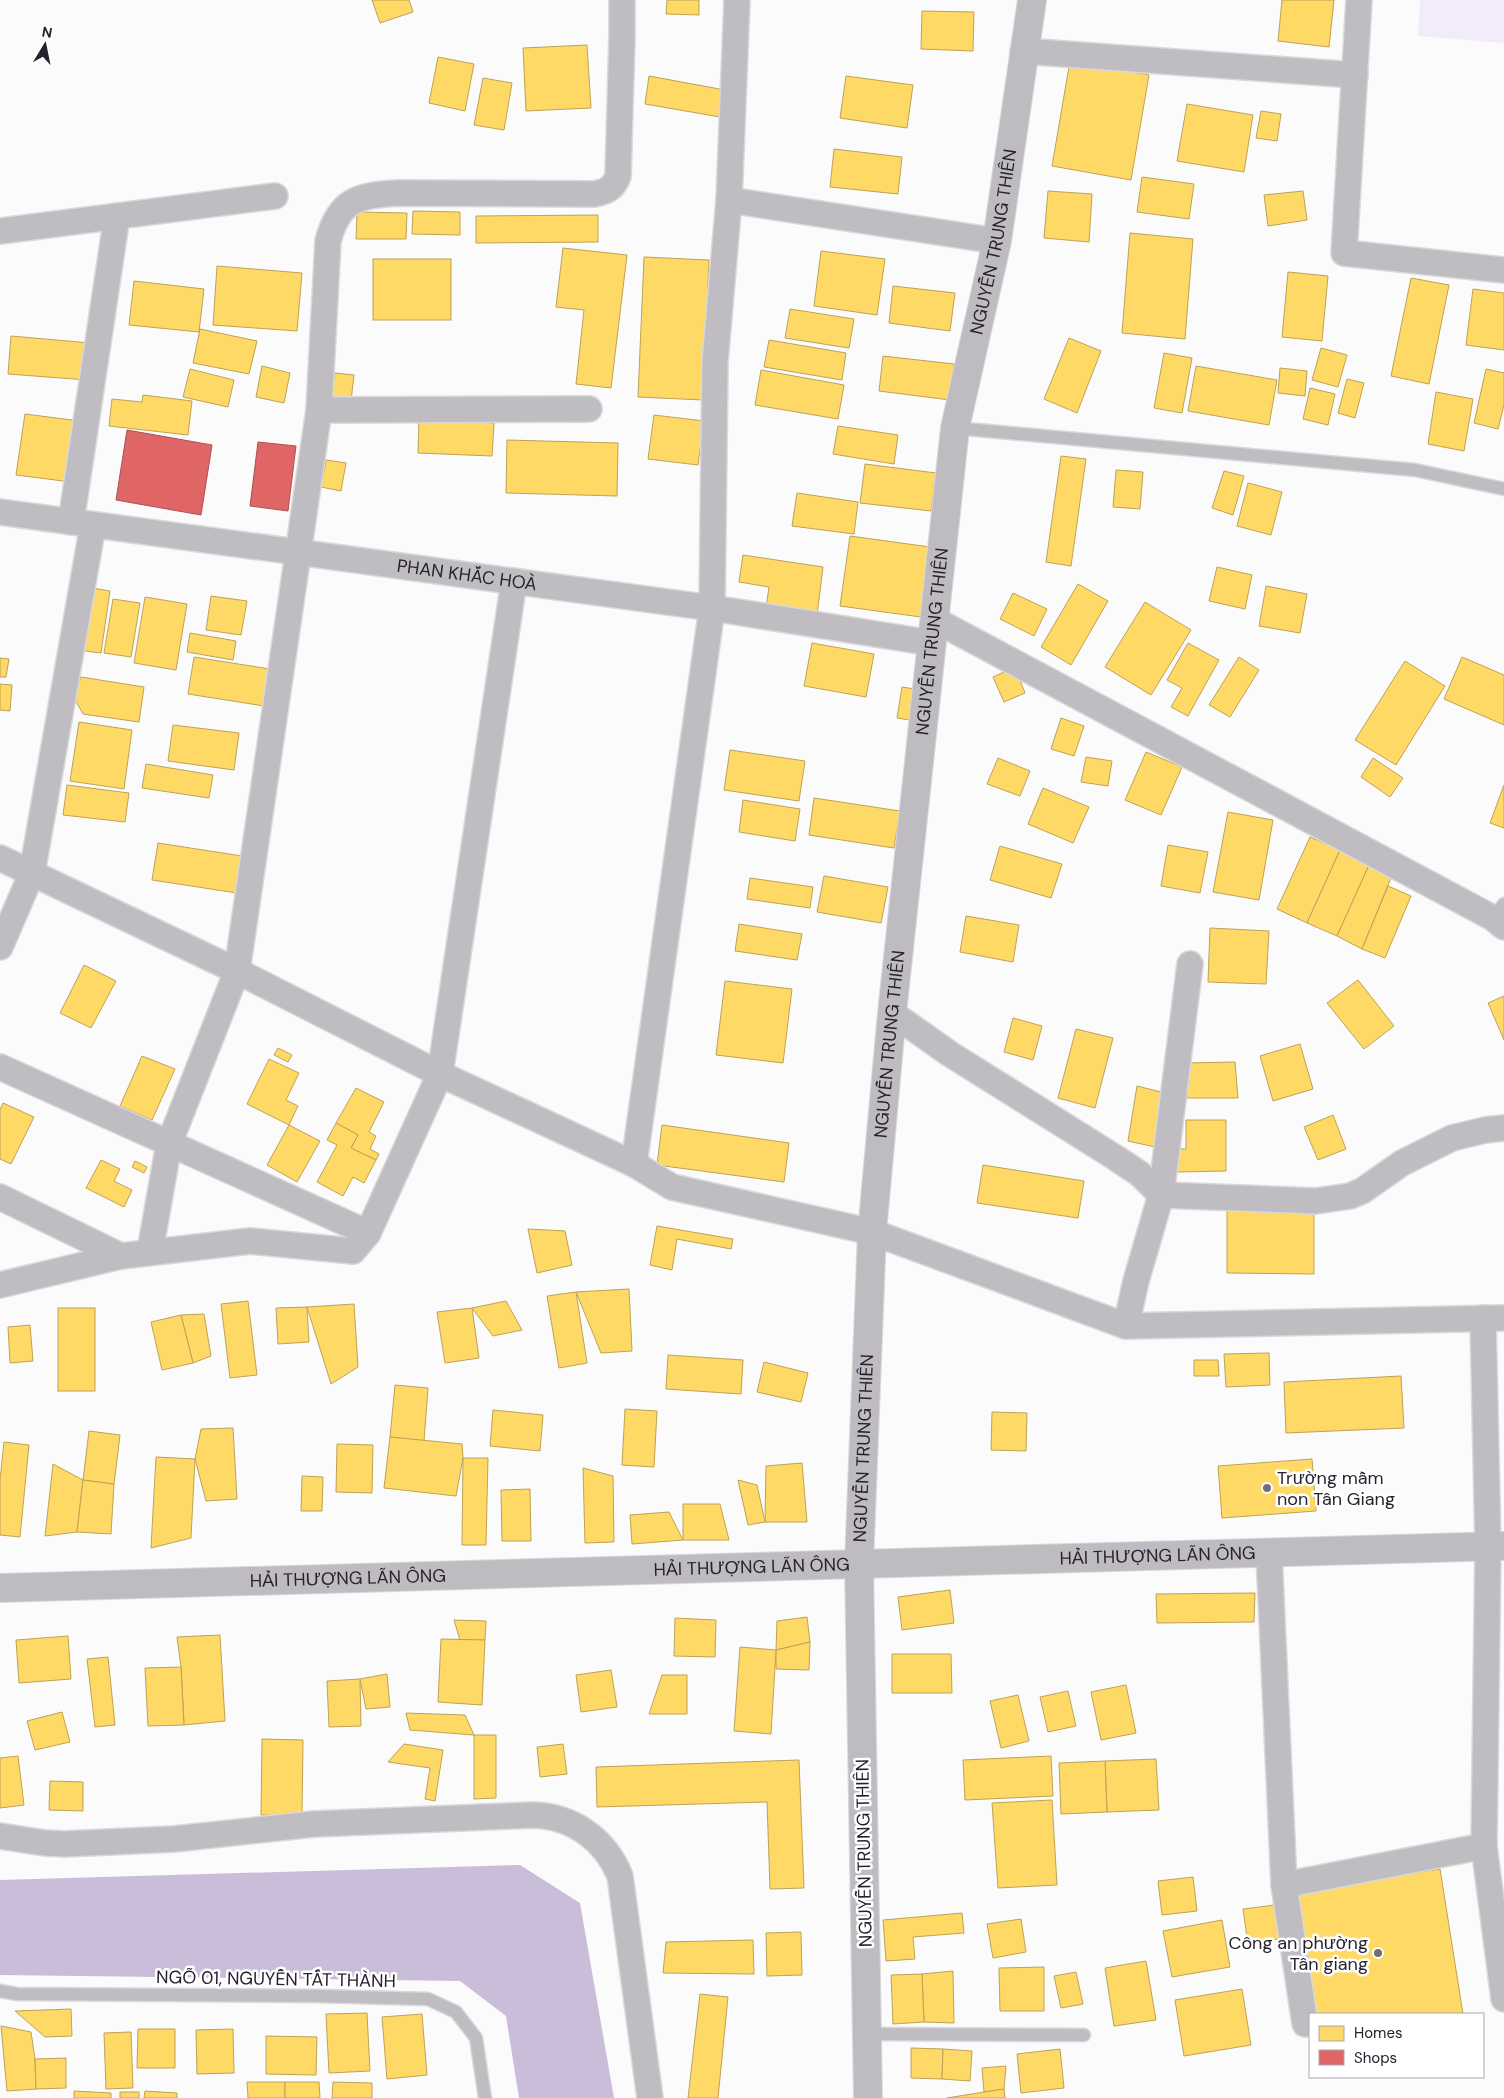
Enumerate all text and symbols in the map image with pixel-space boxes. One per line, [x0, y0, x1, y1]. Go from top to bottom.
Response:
north arrow [20, 20, 70, 70]
text: N [41, 22, 54, 42]
street label: NGUYỄN TRUNG THIÊN [964, 147, 1022, 337]
street label: NGUYỄN TRUNG THIÊN [910, 546, 954, 736]
street label: PHAN KHẮC HOÀ [395, 554, 538, 596]
street label: NGUYỄN TRUNG THIÊN [869, 949, 911, 1139]
street label: NGUYỄN TRUNG THIÊN [848, 1354, 879, 1543]
place label: Trường mầm non Tân Giang [1277, 1466, 1395, 1511]
marker: Trường mầm non Tân Giang [1261, 1482, 1273, 1494]
street label: HẢI THƯỢNG LÃN ÔNG [1059, 1541, 1256, 1570]
street label: HẢI THƯỢNG LÃN ÔNG [653, 1552, 850, 1582]
street label: HẢI THƯỢNG LÃN ÔNG [249, 1564, 446, 1593]
street label: NGUYỄN TRUNG THIÊN [850, 1759, 878, 1947]
place label: Công an phường Tân giang [1228, 1931, 1368, 1976]
marker: Công an phường Tân giang [1372, 1947, 1384, 1959]
street label: NGÕ 01, NGUYỄN TẤT THÀNH [156, 1965, 396, 1993]
legend [1309, 2013, 1484, 2078]
text: Homes [1354, 2023, 1403, 2043]
text: Shops [1354, 2048, 1397, 2068]

